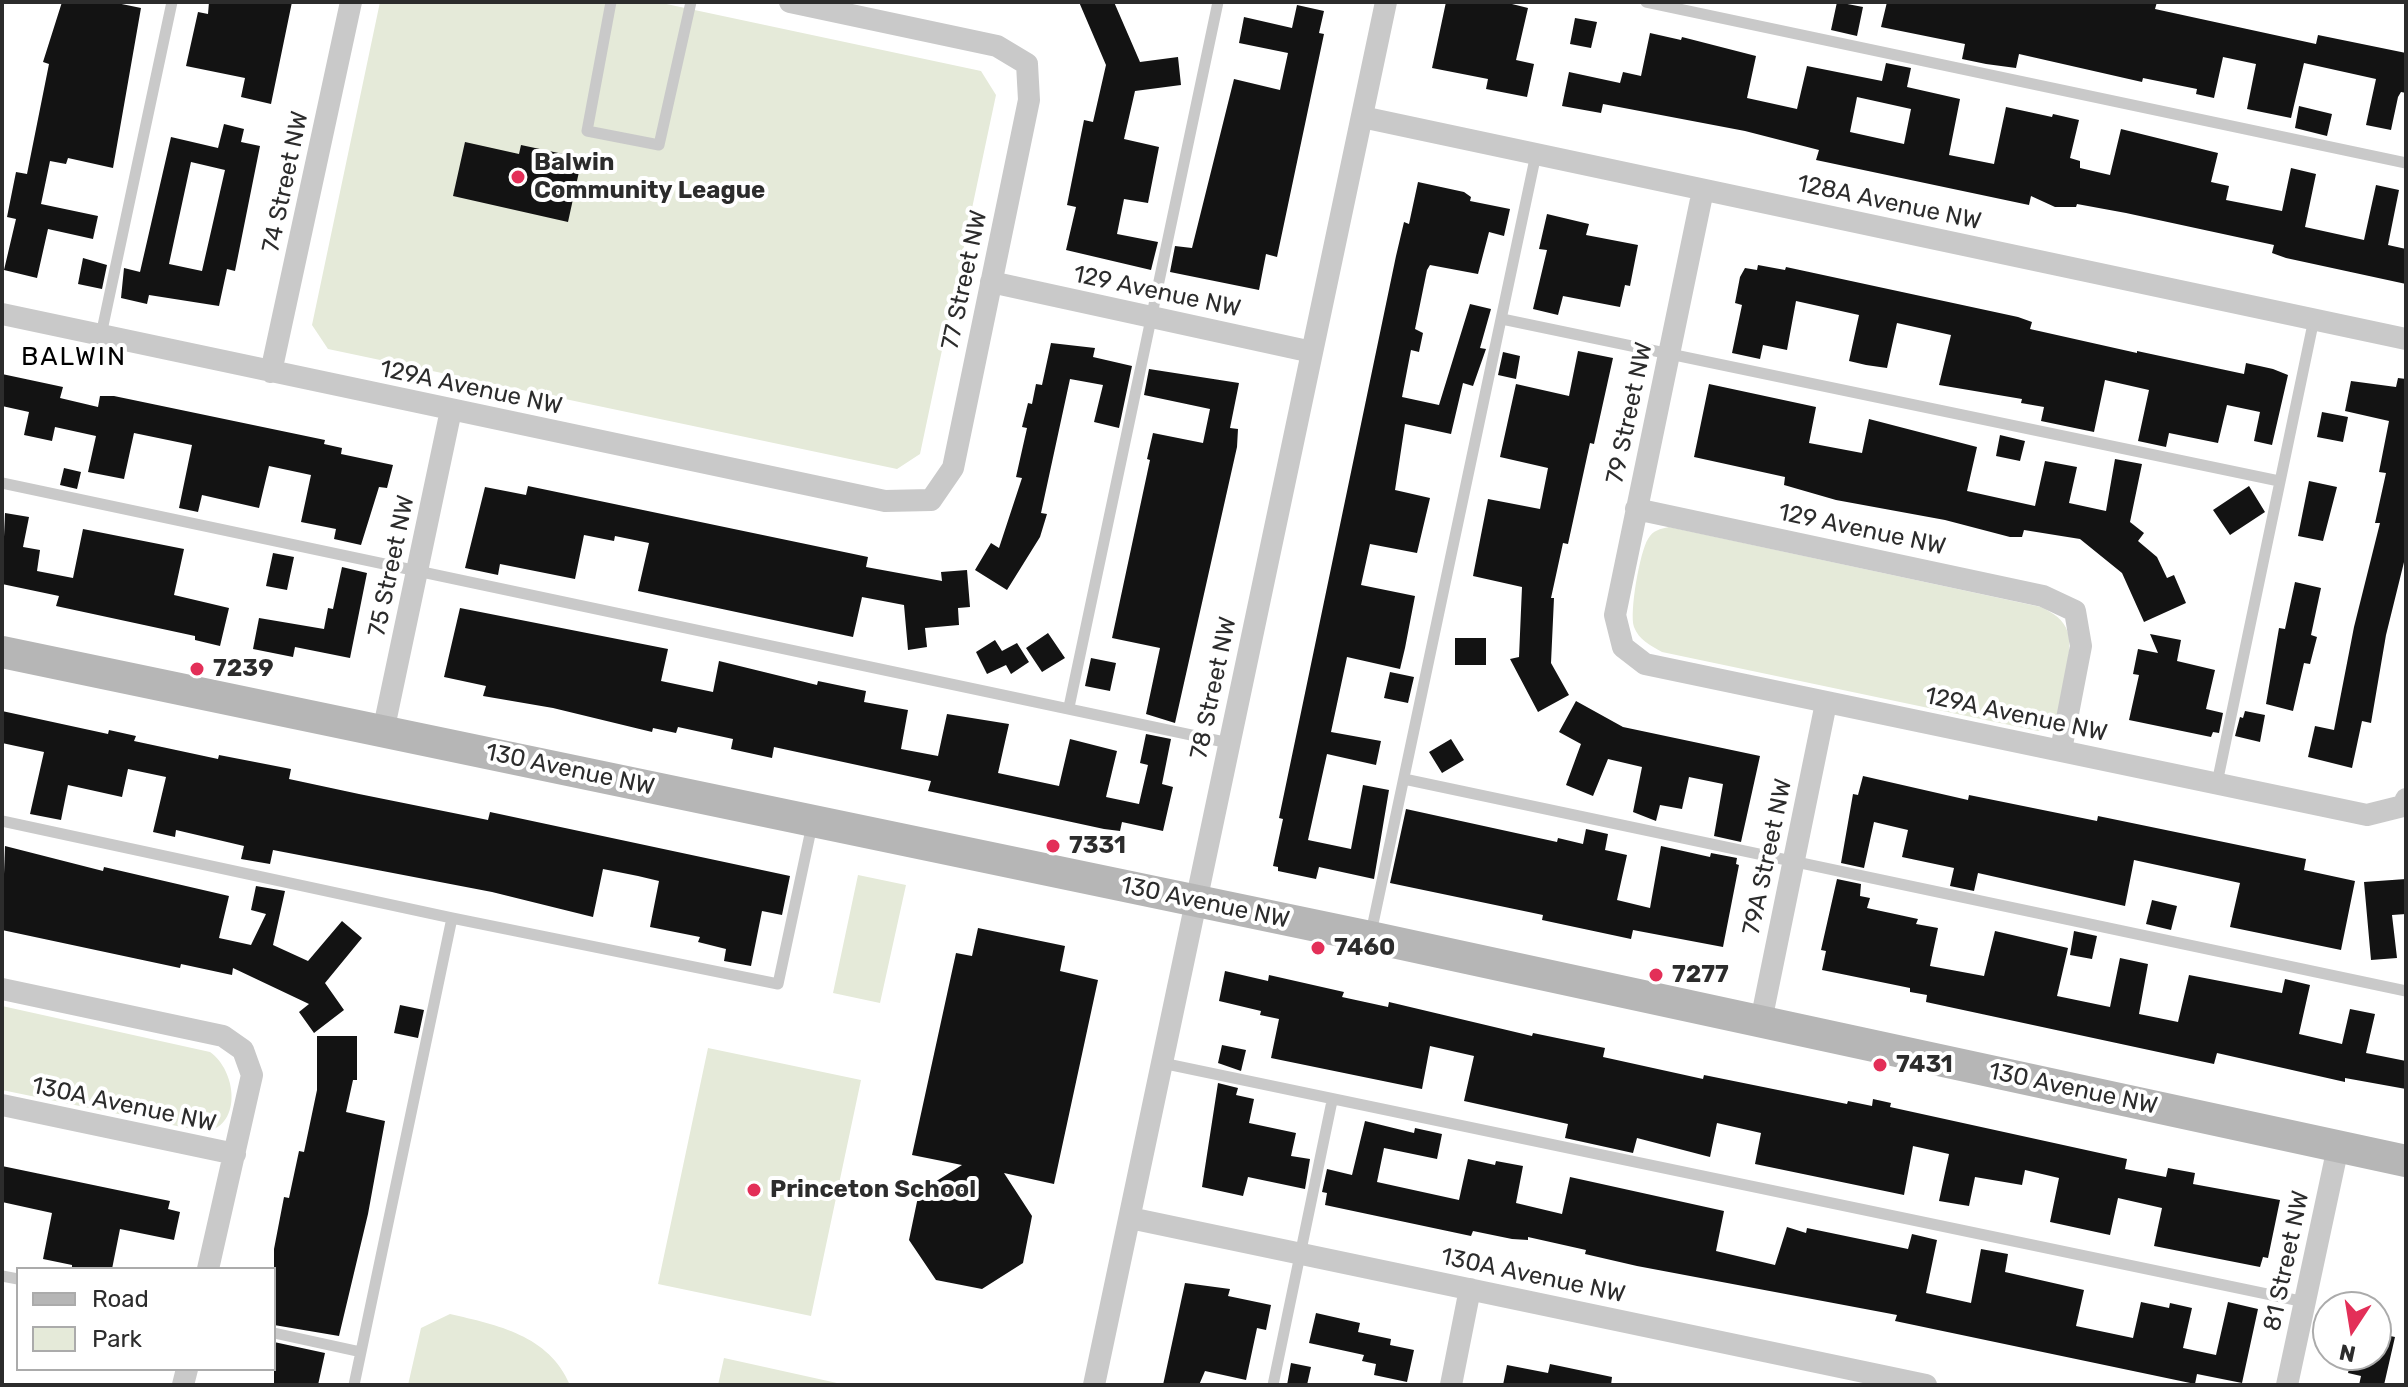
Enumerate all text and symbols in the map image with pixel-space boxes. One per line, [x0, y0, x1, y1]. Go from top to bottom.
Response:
street label: 74 Street NW [257, 109, 315, 255]
place label: Balwin Community League [534, 149, 765, 205]
marker: Balwin Community League [509, 168, 527, 186]
street label: 128A Avenue NW [1794, 169, 1984, 237]
street label: 77 Street NW [936, 208, 994, 352]
street label: 129 Avenue NW [1071, 260, 1243, 324]
street label: 79 Street NW [1601, 340, 1659, 486]
district label: BALWIN [21, 341, 127, 373]
street label: 129A Avenue NW [377, 355, 565, 421]
street label: 75 Street NW [363, 493, 421, 639]
street label: 129 Avenue NW [1776, 498, 1948, 562]
street label: 78 Street NW [1185, 614, 1243, 762]
place label: 7239 [213, 655, 274, 683]
marker: 7239 [188, 660, 206, 678]
street label: 129A Avenue NW [1922, 682, 2110, 748]
street label: 130 Avenue NW [483, 738, 657, 802]
street label: 79A Street NW [1737, 776, 1799, 938]
place label: 7331 [1069, 832, 1126, 860]
marker: 7331 [1044, 837, 1062, 855]
street label: 130 Avenue NW [1118, 871, 1292, 935]
place label: 7460 [1334, 934, 1395, 962]
marker: 7460 [1309, 939, 1327, 957]
place label: 7277 [1672, 961, 1729, 989]
marker: 7277 [1647, 966, 1665, 984]
place label: 7431 [1896, 1051, 1953, 1079]
marker: 7431 [1871, 1056, 1889, 1074]
street label: 130 Avenue NW [1986, 1057, 2160, 1121]
street label: 130A Avenue NW [29, 1071, 219, 1139]
place label: Princeton School [770, 1176, 976, 1204]
marker: Princeton School [745, 1181, 763, 1199]
street label: 81 Street NW [2258, 1188, 2316, 1334]
street label: 130A Avenue NW [1438, 1242, 1628, 1310]
legend [16, 1267, 276, 1371]
text: Road [92, 1285, 149, 1313]
north arrow [2312, 1291, 2392, 1371]
text: Park [92, 1325, 142, 1353]
text: N [2337, 1338, 2358, 1368]

